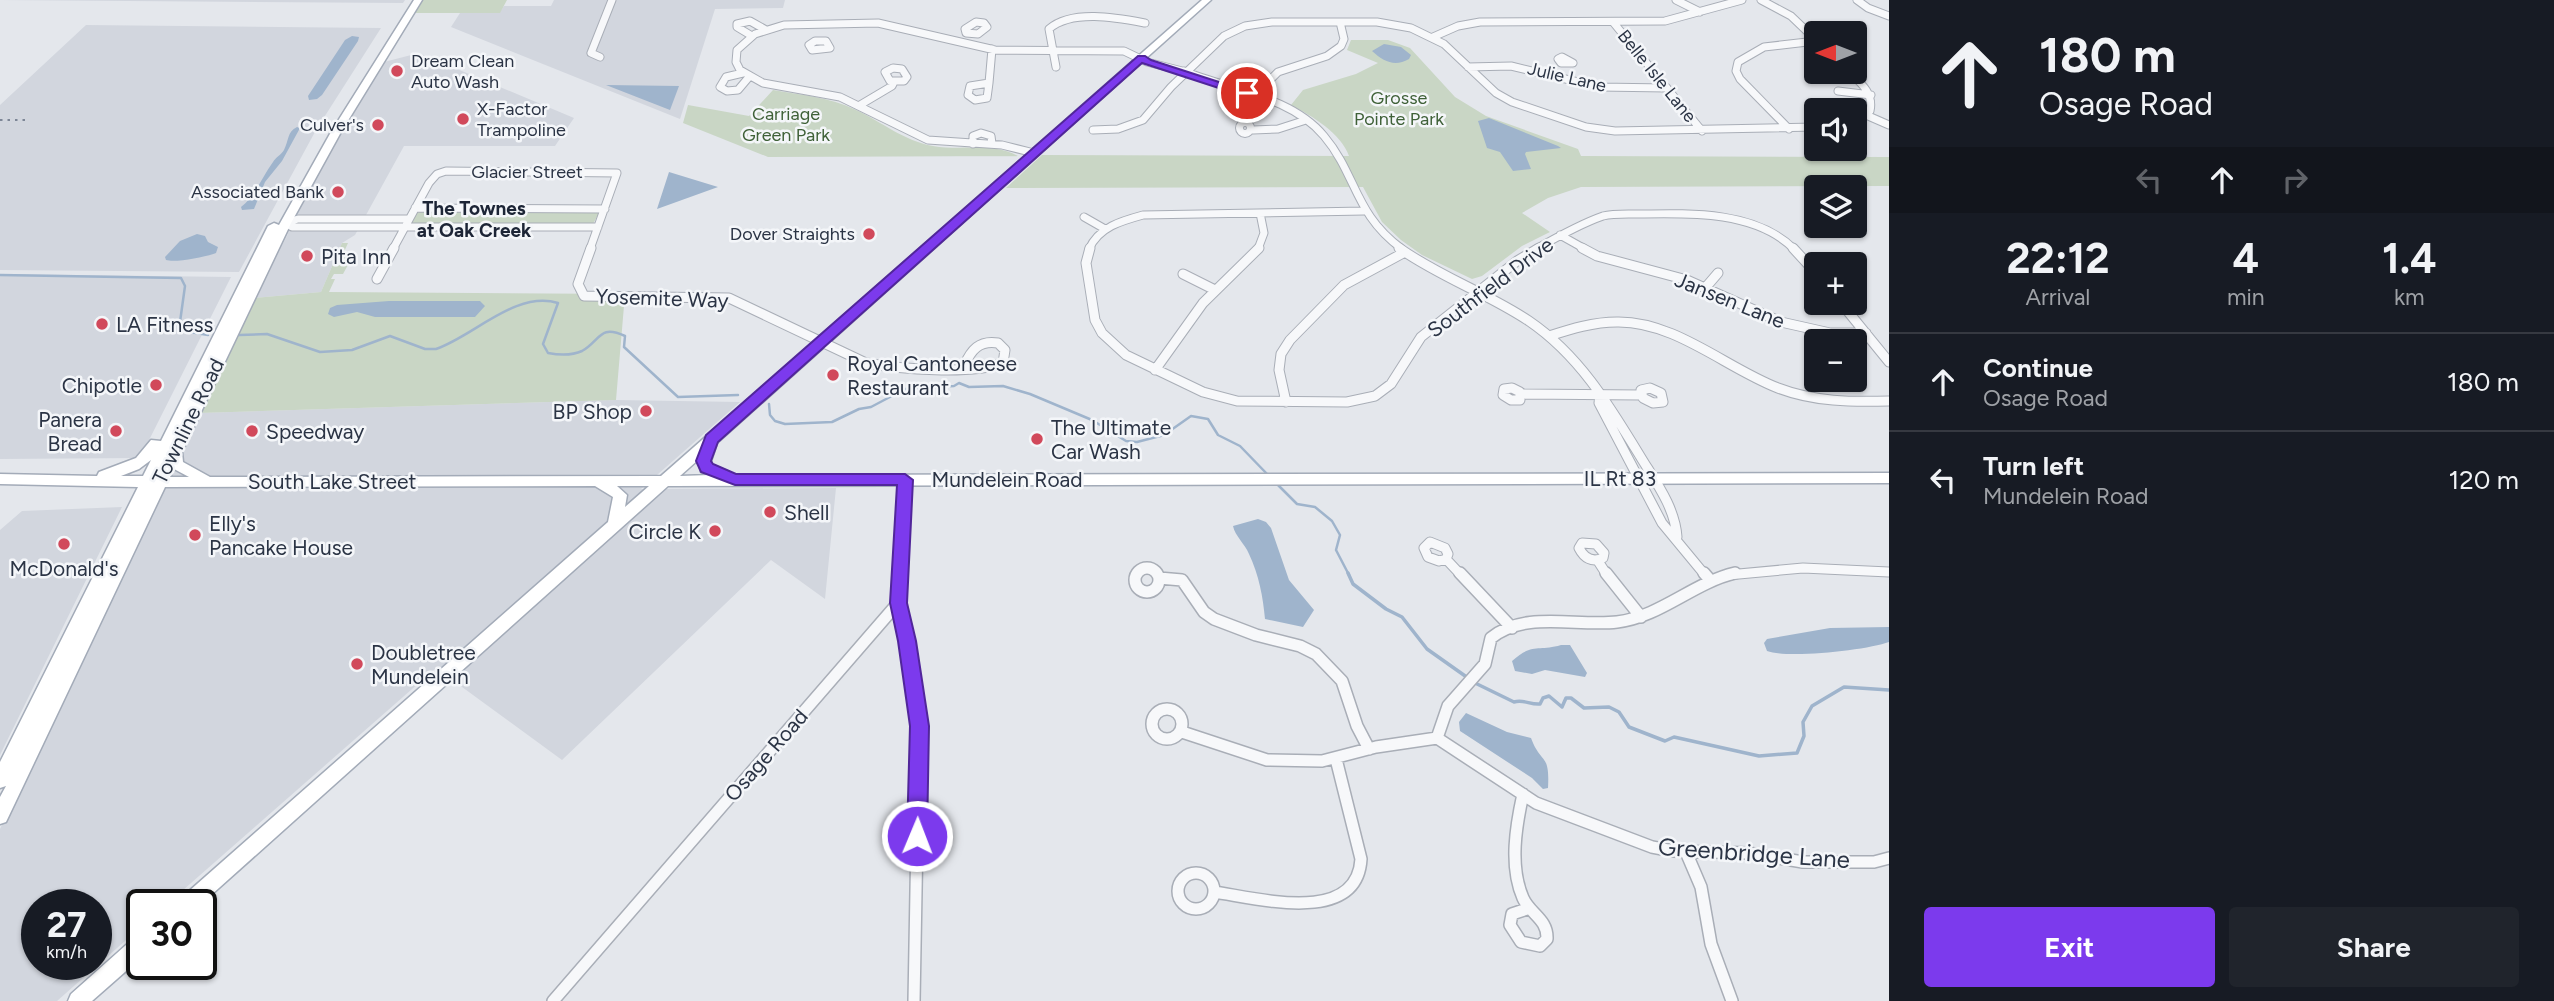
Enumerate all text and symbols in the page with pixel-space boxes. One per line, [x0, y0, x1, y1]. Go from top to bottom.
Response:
north arrow [1804, 21, 1867, 84]
map controls [1804, 21, 1867, 392]
street label: Belle Isle Lane [1613, 25, 1701, 127]
text: 180 m [2039, 25, 2176, 84]
icon: ahead [1924, 28, 2015, 119]
place label: Dream Clean Auto Wash [411, 50, 514, 93]
street label: Julie Lane [1525, 57, 1609, 97]
marker: Dream Clean Auto Wash [389, 63, 405, 79]
pin [1217, 63, 1277, 123]
icon: arrive [1228, 74, 1266, 112]
text: Osage Road [2039, 85, 2213, 123]
park label: Grosse Pointe Park [1354, 87, 1444, 130]
place label: X-Factor Trampoline [477, 98, 566, 141]
button: sound [1804, 98, 1867, 161]
park label: Carriage Green Park [742, 103, 830, 146]
marker: X-Factor Trampoline [455, 111, 471, 127]
place label: Culver's [300, 114, 364, 136]
marker: Culver's [370, 117, 386, 133]
street label: Glacier Street [471, 161, 583, 183]
icon: left [2130, 161, 2168, 199]
icon: ahead [2203, 161, 2241, 199]
icon: right [2276, 161, 2314, 199]
button: layers [1804, 175, 1867, 238]
place label: Associated Bank [191, 181, 324, 203]
marker: Associated Bank [330, 184, 346, 200]
district label: The Townes at Oak Creek [417, 197, 532, 242]
place label: Dover Straights [730, 223, 855, 245]
marker: Dover Straights [861, 226, 877, 242]
street label: Southfield Drive [1422, 232, 1558, 342]
text: 22:12 [2006, 233, 2110, 284]
text: 4 [2233, 233, 2259, 284]
text: 1.4 [2382, 233, 2437, 284]
place label: Pita Inn [321, 244, 391, 269]
marker: Pita Inn [299, 248, 315, 264]
button: + [1804, 252, 1867, 315]
street label: Jansen Lane [1671, 267, 1789, 333]
street label: Yosemite Way [595, 283, 729, 313]
text: Arrival [2025, 283, 2090, 311]
text: min [2227, 283, 2265, 311]
text: km [2394, 283, 2425, 311]
place label: LA Fitness [116, 312, 213, 337]
marker: LA Fitness [94, 316, 110, 332]
button: − [1804, 329, 1867, 392]
place label: Royal Cantoneese Restaurant [847, 351, 1017, 400]
text: Continue [1983, 352, 2093, 384]
street label: Townline Road [147, 354, 229, 488]
icon: ahead [1924, 363, 1962, 401]
text: 180 m [2447, 366, 2519, 398]
marker: Royal Cantoneese Restaurant [825, 367, 841, 383]
place label: Chipotle [62, 373, 142, 398]
marker: Chipotle [148, 377, 164, 393]
text: Osage Road [1983, 384, 2108, 412]
place label: BP Shop [553, 399, 632, 424]
marker: BP Shop [638, 403, 654, 419]
place label: Panera Bread [38, 407, 102, 456]
place label: The Ultimate Car Wash [1051, 415, 1171, 464]
place label: Speedway [266, 419, 364, 444]
marker: Panera Bread [108, 423, 124, 439]
marker: Speedway [244, 423, 260, 439]
marker: The Ultimate Car Wash [1029, 431, 1045, 447]
text: Turn left [1983, 450, 2084, 482]
icon: left [1924, 461, 1962, 499]
text: 120 m [2449, 464, 2519, 496]
street label: IL Rt 83 [1584, 466, 1656, 491]
street label: Mundelein Road [931, 467, 1083, 492]
street label: South Lake Street [248, 469, 416, 494]
text: Mundelein Road [1983, 482, 2149, 510]
place label: Shell [784, 500, 829, 525]
marker: Shell [762, 504, 778, 520]
place label: Elly's Pancake House [209, 511, 353, 560]
place label: Circle K [628, 519, 701, 544]
marker: Circle K [707, 523, 723, 539]
marker: Elly's Pancake House [187, 527, 203, 543]
marker: McDonald's [56, 536, 72, 552]
place label: McDonald's [9, 556, 119, 581]
place label: Doubletree Mundelein [371, 640, 476, 689]
marker: Doubletree Mundelein [349, 656, 365, 672]
street label: Osage Road [719, 704, 813, 806]
position arrow [880, 799, 954, 873]
street label: Greenbridge Lane [1657, 832, 1851, 874]
speed limit sign: 30 [126, 889, 217, 980]
text: 27 [47, 904, 86, 946]
button: Exit [1924, 907, 2215, 987]
button: Share [2229, 907, 2519, 987]
text: km/h [46, 941, 87, 963]

